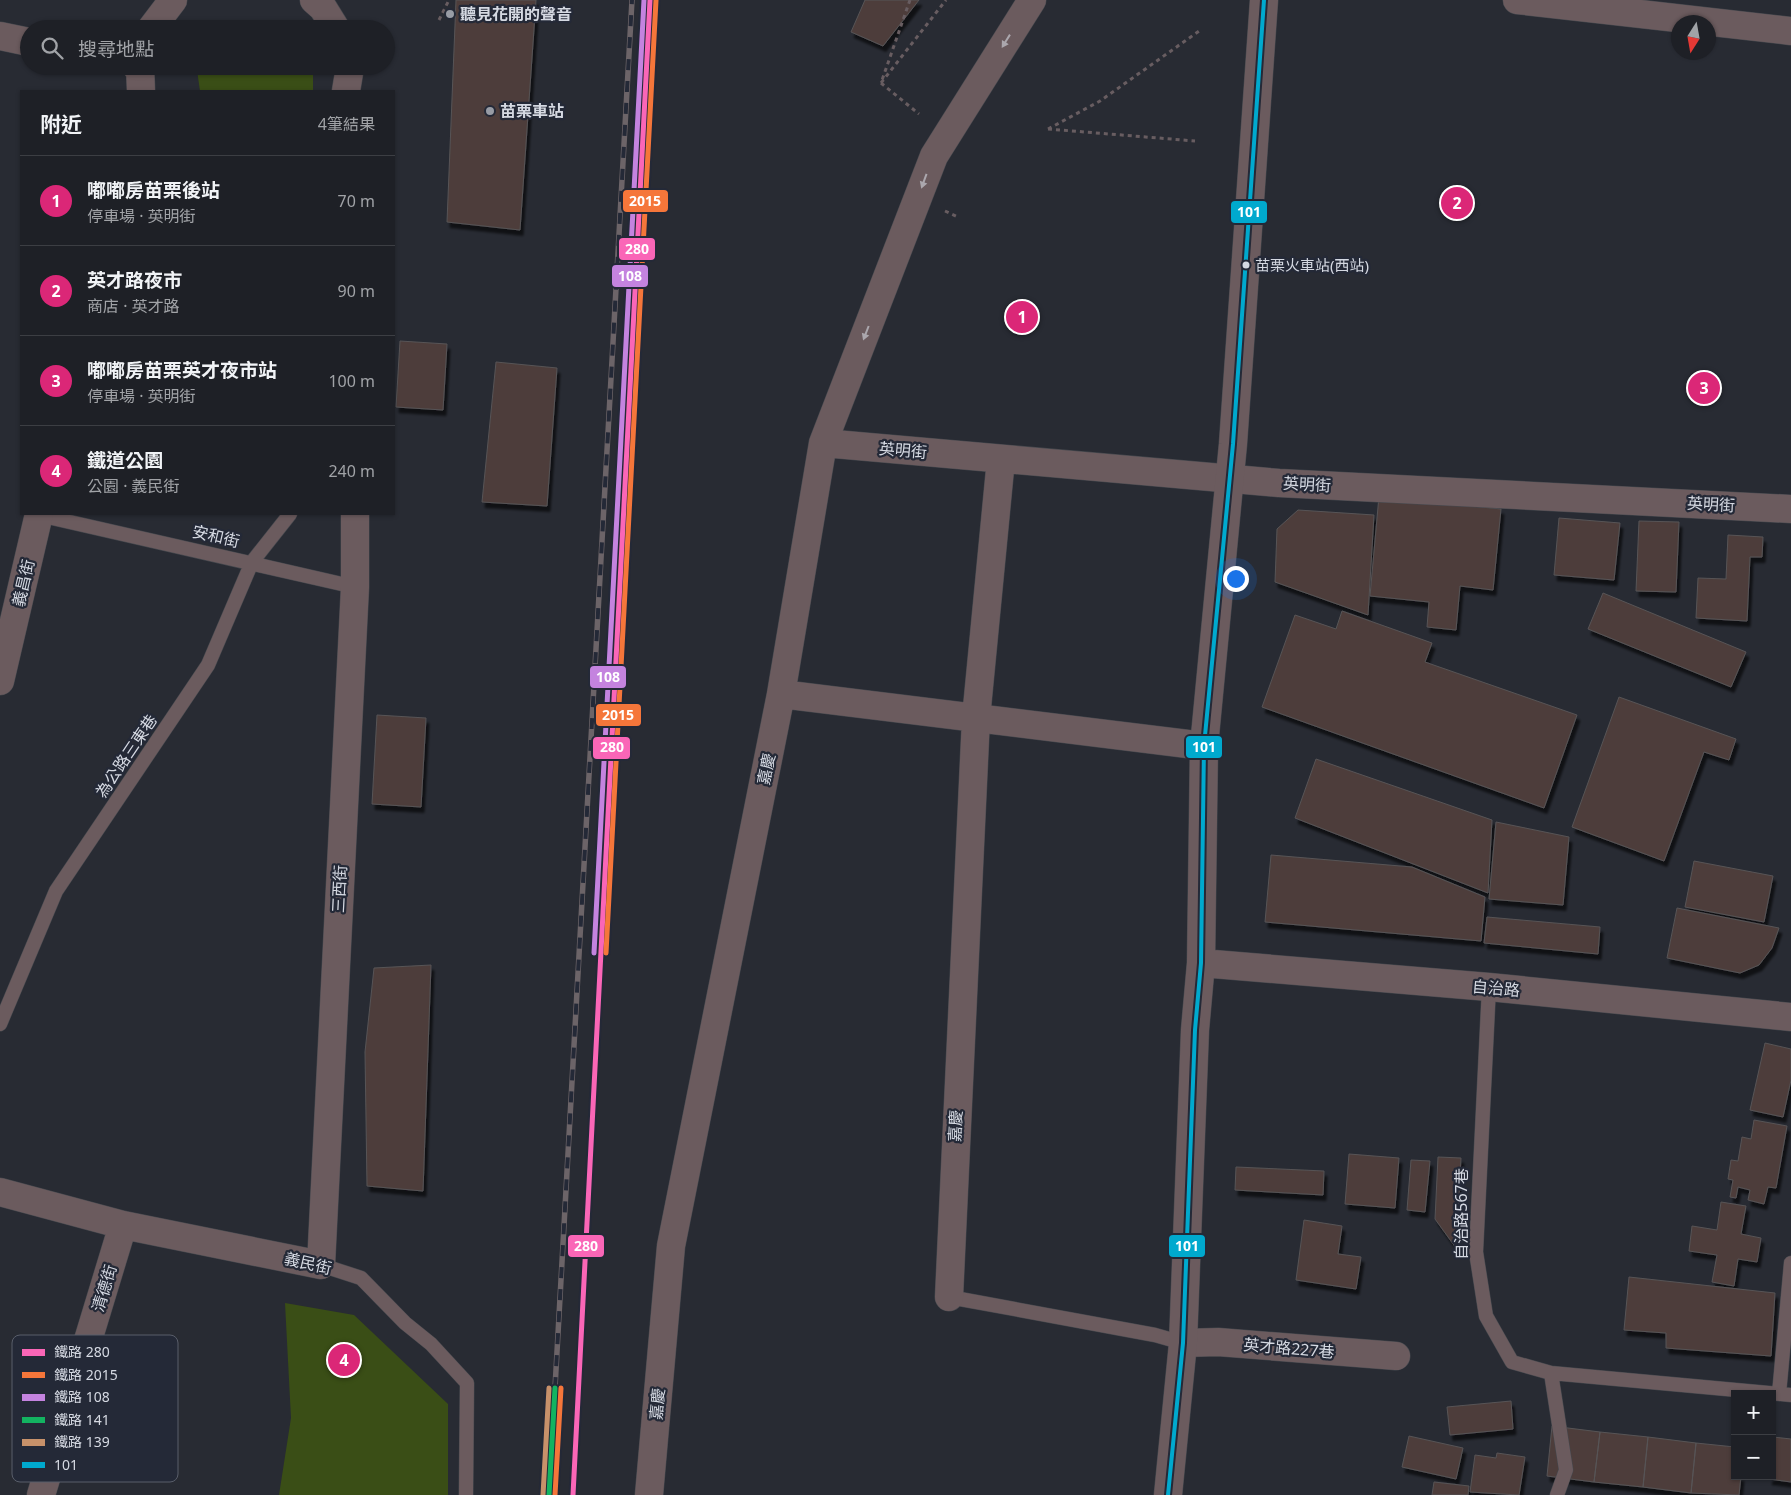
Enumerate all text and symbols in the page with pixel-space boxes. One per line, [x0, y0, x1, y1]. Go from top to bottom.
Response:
place label: 聽見花開的聲音 [460, 3, 572, 25]
marker: 聽見花開的聲音 [444, 8, 456, 20]
north arrow [1671, 15, 1716, 60]
search box [20, 20, 395, 75]
icon: search [38, 34, 66, 62]
one-way arrow [1001, 35, 1011, 48]
text: 搜尋地點 [78, 36, 154, 62]
place label: 苗栗車站 [500, 100, 564, 122]
marker: 苗栗車站 [484, 105, 496, 117]
text: 附近 [40, 110, 82, 138]
text: 4筆結果 [318, 113, 375, 135]
one-way arrow [920, 174, 928, 189]
text: 嘟嘟房苗栗後站 [87, 177, 220, 203]
pin: 2 [1441, 184, 1473, 222]
line badge: 2015 [622, 189, 669, 213]
text: 1 [51, 190, 61, 212]
text: 70 m [338, 190, 375, 212]
text: 2015 [629, 191, 661, 210]
line badge: 101 [1230, 200, 1268, 224]
text: 101 [1237, 202, 1261, 221]
text: 停車場 · 英明街 [87, 205, 196, 227]
line badge: 280 [618, 237, 656, 261]
text: 280 [625, 239, 649, 258]
place label: 苗栗火車站(西站) [1255, 255, 1369, 275]
marker: 苗栗火車站(西站) [1241, 260, 1251, 270]
line badge: 108 [611, 264, 649, 288]
text: 108 [618, 266, 642, 285]
text: 英才路夜市 [87, 267, 182, 293]
text: 2 [51, 280, 61, 302]
text: 90 m [338, 280, 375, 302]
text: 商店 · 英才路 [87, 295, 180, 317]
pin: 1 [1006, 298, 1038, 336]
one-way arrow [862, 325, 869, 340]
text: 嘟嘟房苗栗英才夜市站 [87, 357, 277, 383]
pin: 3 [1688, 369, 1720, 407]
text: 3 [51, 370, 61, 392]
text: 100 m [328, 370, 375, 392]
text: 停車場 · 英明街 [87, 385, 196, 407]
street label: 英明街 [878, 437, 928, 463]
text: 鐵道公園 [87, 447, 163, 473]
text: 4 [51, 460, 61, 482]
text: 240 m [328, 460, 375, 482]
street label: 英明街 [1282, 472, 1332, 496]
text: 公園 · 義民街 [87, 475, 180, 497]
street label: 英明街 [1686, 492, 1736, 516]
street label: 安和街 [190, 520, 242, 552]
street label: 義昌街 [7, 557, 39, 609]
your location [1223, 566, 1249, 592]
line badge: 108 [589, 665, 627, 689]
text: 108 [596, 667, 620, 686]
line badge: 2015 [595, 703, 642, 727]
text: 2015 [602, 705, 634, 724]
street label: 為公路三東巷 [90, 710, 162, 802]
line badge: 101 [1185, 735, 1223, 759]
line badge: 280 [592, 736, 631, 760]
text: 280 [600, 737, 624, 756]
text: 101 [1192, 737, 1216, 756]
street label: 嘉慶 [752, 751, 780, 787]
street label: 三西街 [327, 864, 351, 914]
street label: 自治路 [1471, 975, 1521, 1001]
street label: 嘉慶 [943, 1109, 967, 1143]
street label: 自治路567巷 [1450, 1168, 1472, 1260]
line badge: 280 [567, 1234, 605, 1258]
line badge: 101 [1168, 1234, 1206, 1258]
text: 280 [574, 1236, 598, 1255]
text: 101 [1175, 1236, 1199, 1255]
street label: 義民街 [282, 1247, 334, 1279]
street label: 清德街 [86, 1262, 122, 1314]
street label: 英才路227巷 [1242, 1333, 1336, 1363]
legend [12, 1335, 178, 1482]
pin: 4 [328, 1341, 360, 1379]
text: 鐵路 280 [54, 1342, 110, 1361]
text: 鐵路 2015 [54, 1365, 118, 1384]
text: 鐵路 108 [54, 1387, 110, 1406]
street label: 嘉慶 [645, 1387, 669, 1421]
map controls [1731, 1390, 1776, 1480]
button: + [1731, 1390, 1776, 1435]
text: 鐵路 141 [54, 1410, 110, 1429]
text: 鐵路 139 [54, 1432, 110, 1451]
button: − [1731, 1435, 1776, 1480]
text: 101 [54, 1455, 78, 1474]

